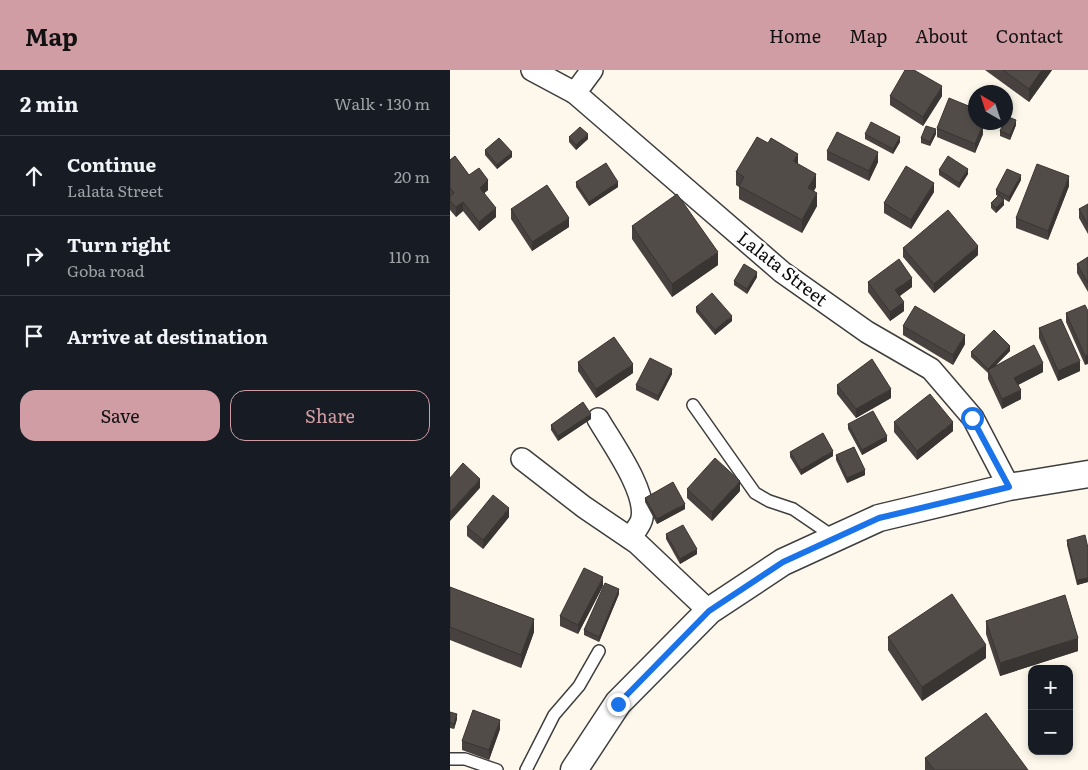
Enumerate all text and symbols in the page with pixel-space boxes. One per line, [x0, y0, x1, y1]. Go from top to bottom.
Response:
text: Map [25, 18, 78, 53]
text: Home [769, 22, 821, 49]
text: Map [849, 22, 887, 49]
text: About [915, 22, 968, 49]
text: Contact [996, 22, 1063, 49]
north arrow [968, 85, 1013, 130]
text: 2 min [20, 87, 79, 118]
text: Walk · 130 m [334, 91, 430, 115]
text: Continue [67, 150, 156, 178]
icon: ahead [20, 162, 48, 190]
text: 20 m [394, 164, 430, 188]
text: Lalata Street [67, 178, 163, 202]
street label: Lalata Street [732, 224, 835, 312]
text: Turn right [67, 230, 171, 258]
icon: right [20, 242, 48, 270]
text: 110 m [389, 244, 430, 268]
text: Goba road [67, 258, 145, 282]
icon: arrive [20, 322, 48, 350]
text: Arrive at destination [67, 322, 268, 350]
button: Save [20, 390, 220, 441]
button: Share [230, 390, 430, 441]
route start [961, 407, 984, 430]
map controls [1028, 665, 1073, 755]
button: + [1028, 665, 1073, 710]
route end [607, 693, 630, 716]
button: − [1028, 710, 1073, 755]

